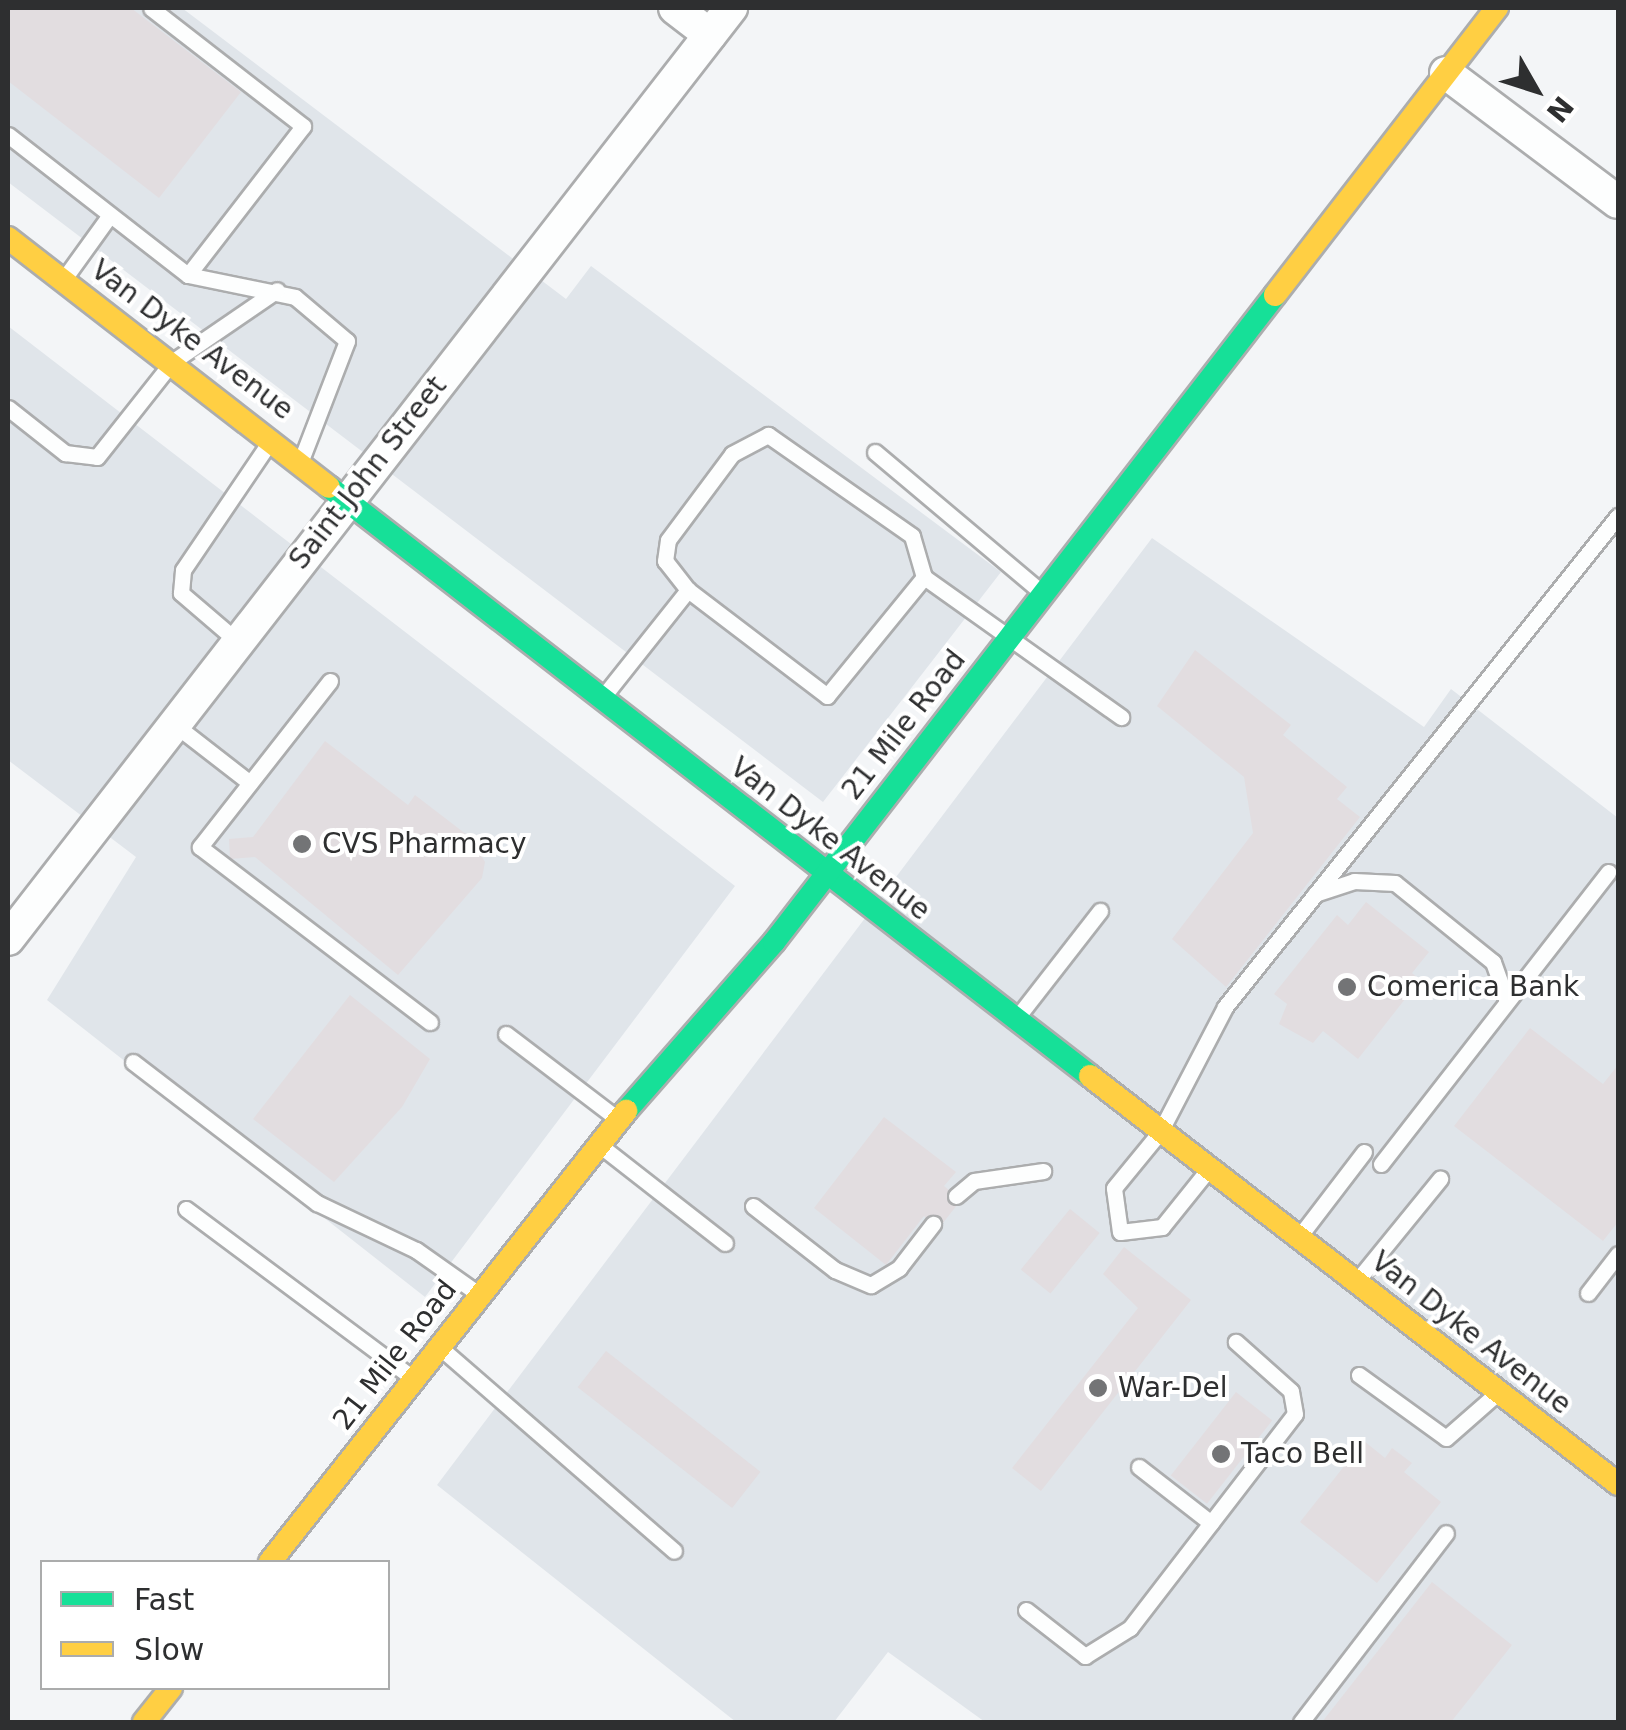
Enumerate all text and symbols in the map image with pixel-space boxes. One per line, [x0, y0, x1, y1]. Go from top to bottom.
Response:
north arrow [1486, 40, 1586, 140]
text: N [1540, 90, 1580, 129]
street label: Van Dyke Avenue [84, 253, 300, 427]
street label: Saint John Street [282, 370, 454, 576]
street label: 21 Mile Road [835, 643, 973, 807]
street label: Van Dyke Avenue [723, 751, 937, 927]
place label: CVS Pharmacy [322, 827, 527, 861]
marker: CVS Pharmacy [291, 833, 313, 855]
place label: Comerica Bank [1367, 970, 1579, 1004]
marker: Comerica Bank [1336, 976, 1358, 998]
street label: Van Dyke Avenue [1364, 1245, 1578, 1421]
street label: 21 Mile Road [326, 1273, 464, 1437]
place label: War-Del [1118, 1371, 1227, 1405]
marker: War-Del [1087, 1377, 1109, 1399]
place label: Taco Bell [1241, 1437, 1364, 1471]
marker: Taco Bell [1210, 1443, 1232, 1465]
legend [40, 1560, 390, 1690]
text: Fast [134, 1582, 194, 1617]
text: Slow [134, 1632, 204, 1667]

